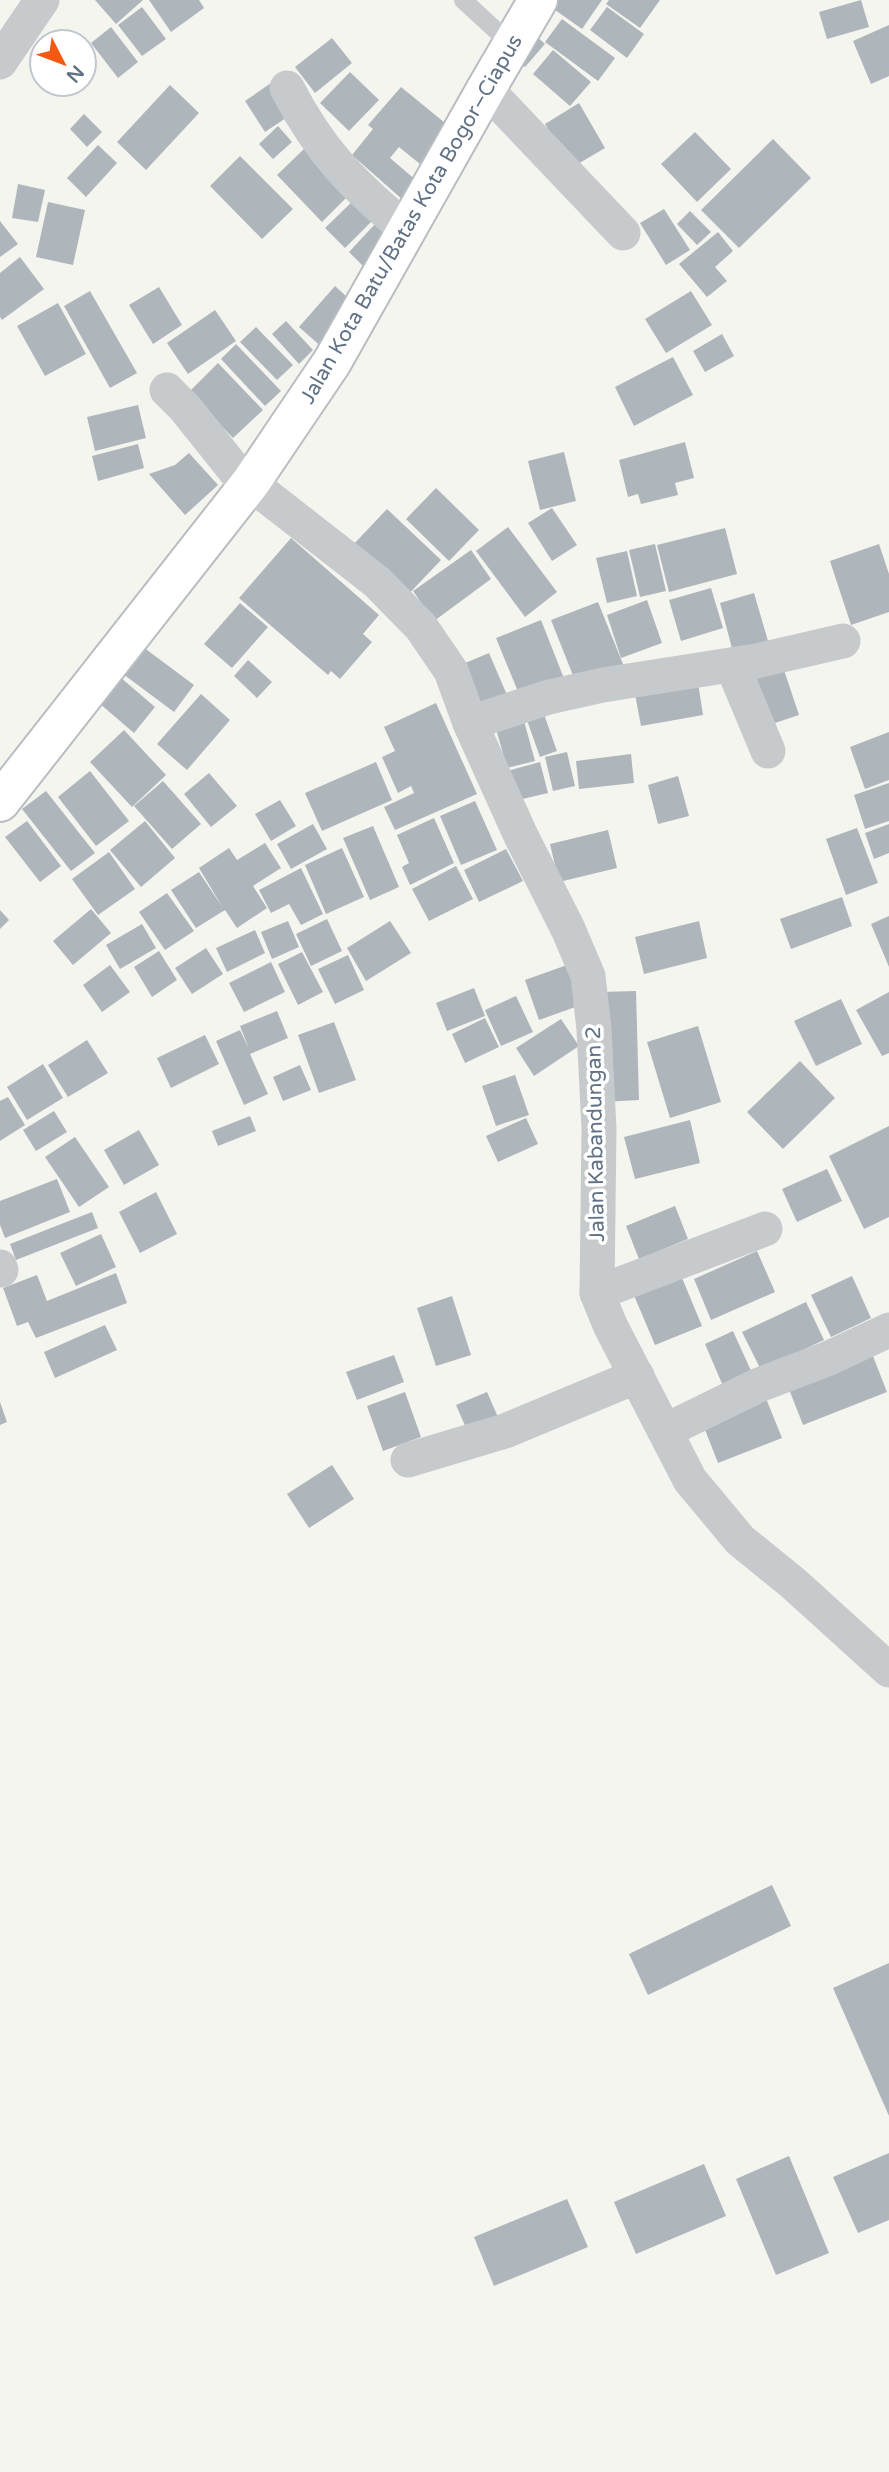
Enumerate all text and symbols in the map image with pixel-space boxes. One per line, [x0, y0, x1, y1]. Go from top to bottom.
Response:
north arrow [28, 28, 98, 98]
street label: Jalan Kota Batu/Batas Kota Bogor–Ciapus [295, 30, 528, 408]
text: N [62, 61, 88, 87]
street label: Jalan Kabandungan 2 [581, 1026, 610, 1242]

